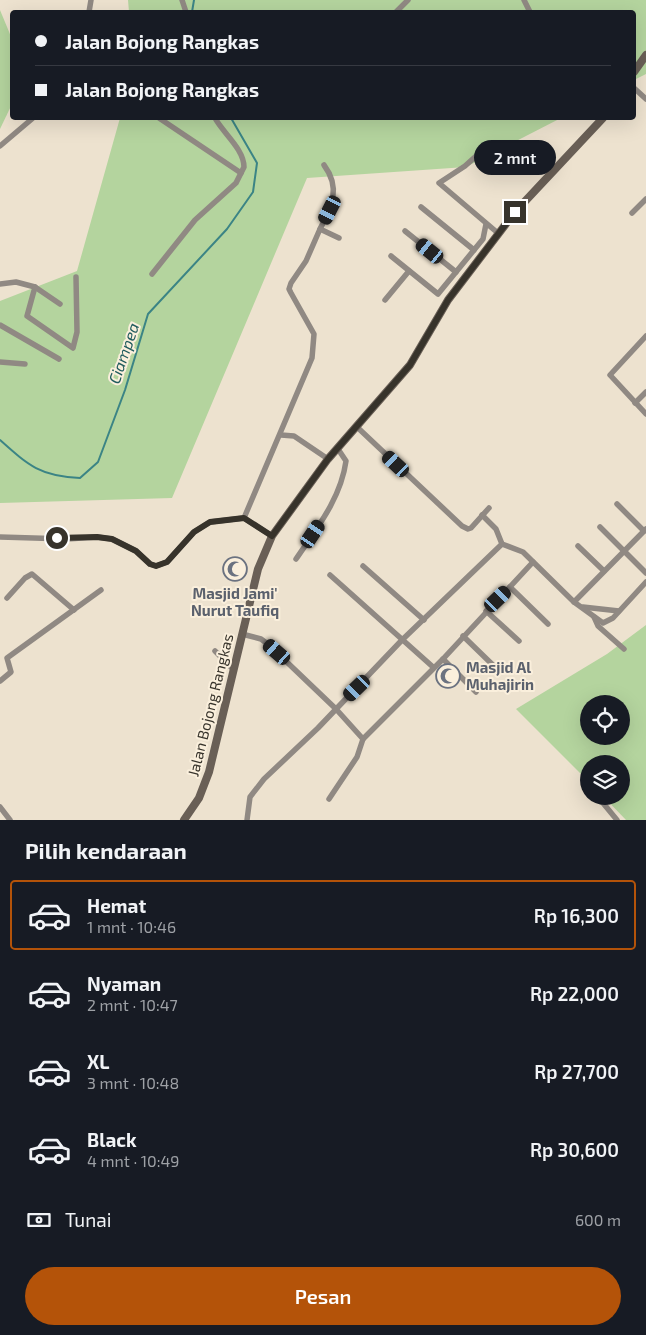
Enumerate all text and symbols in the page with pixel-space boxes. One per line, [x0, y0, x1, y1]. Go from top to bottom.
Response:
text: Jalan Bojong Rangkas [65, 30, 259, 53]
text: Jalan Bojong Rangkas [65, 78, 259, 101]
callout: 2 mnt [474, 140, 556, 174]
text: 2 mnt [494, 148, 536, 167]
car [316, 193, 343, 227]
route end [504, 201, 526, 223]
car [413, 236, 446, 266]
water label: Ciampea [104, 320, 142, 386]
car [379, 448, 412, 480]
car [298, 517, 327, 551]
route start [46, 527, 68, 549]
mosque icon: Masjid Jami' Nurut Taufiq [222, 556, 248, 582]
car [481, 583, 514, 615]
place label: Masjid Jami' Nurut Taufiq [191, 584, 279, 619]
street label: Jalan Bojong Rangkas [184, 632, 237, 779]
car [260, 636, 293, 668]
place label: Masjid Al Muhajirin [466, 658, 534, 693]
mosque icon: Masjid Al Muhajirin [435, 663, 461, 689]
car [340, 672, 373, 704]
map controls [580, 695, 630, 805]
button: locate [580, 695, 630, 745]
button: layers [580, 755, 630, 805]
text: Pilih kendaraan [25, 837, 187, 863]
icon: car [27, 893, 72, 938]
text: Hemat [87, 894, 146, 917]
text: Rp 16,300 [534, 904, 619, 927]
text: 1 mnt · 10:46 [87, 917, 176, 936]
icon: car [27, 971, 72, 1016]
text: Nyaman [87, 972, 161, 995]
text: Rp 22,000 [530, 982, 619, 1005]
text: 2 mnt · 10:47 [87, 995, 178, 1014]
icon: car [27, 1049, 72, 1094]
text: XL [87, 1050, 109, 1073]
text: Rp 27,700 [534, 1060, 619, 1083]
text: 3 mnt · 10:48 [87, 1073, 179, 1092]
icon: car [27, 1127, 72, 1172]
text: Black [87, 1128, 137, 1151]
text: Rp 30,600 [530, 1138, 619, 1161]
text: 4 mnt · 10:49 [87, 1151, 180, 1170]
icon: cash [25, 1206, 53, 1234]
text: Tunai [65, 1208, 111, 1231]
text: 600 m [575, 1210, 621, 1229]
button: Pesan [25, 1267, 621, 1325]

